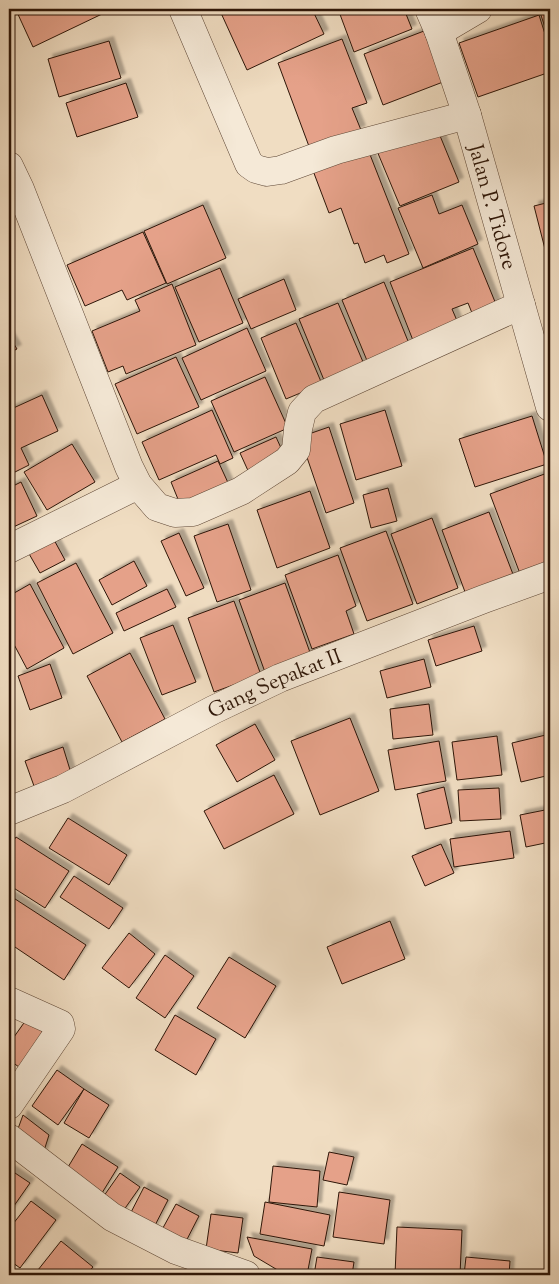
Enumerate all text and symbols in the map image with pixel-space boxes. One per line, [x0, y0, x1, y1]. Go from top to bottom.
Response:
street label: Jalan P. Tidore [459, 140, 523, 273]
street label: Gang Sepakat II [203, 642, 347, 727]

